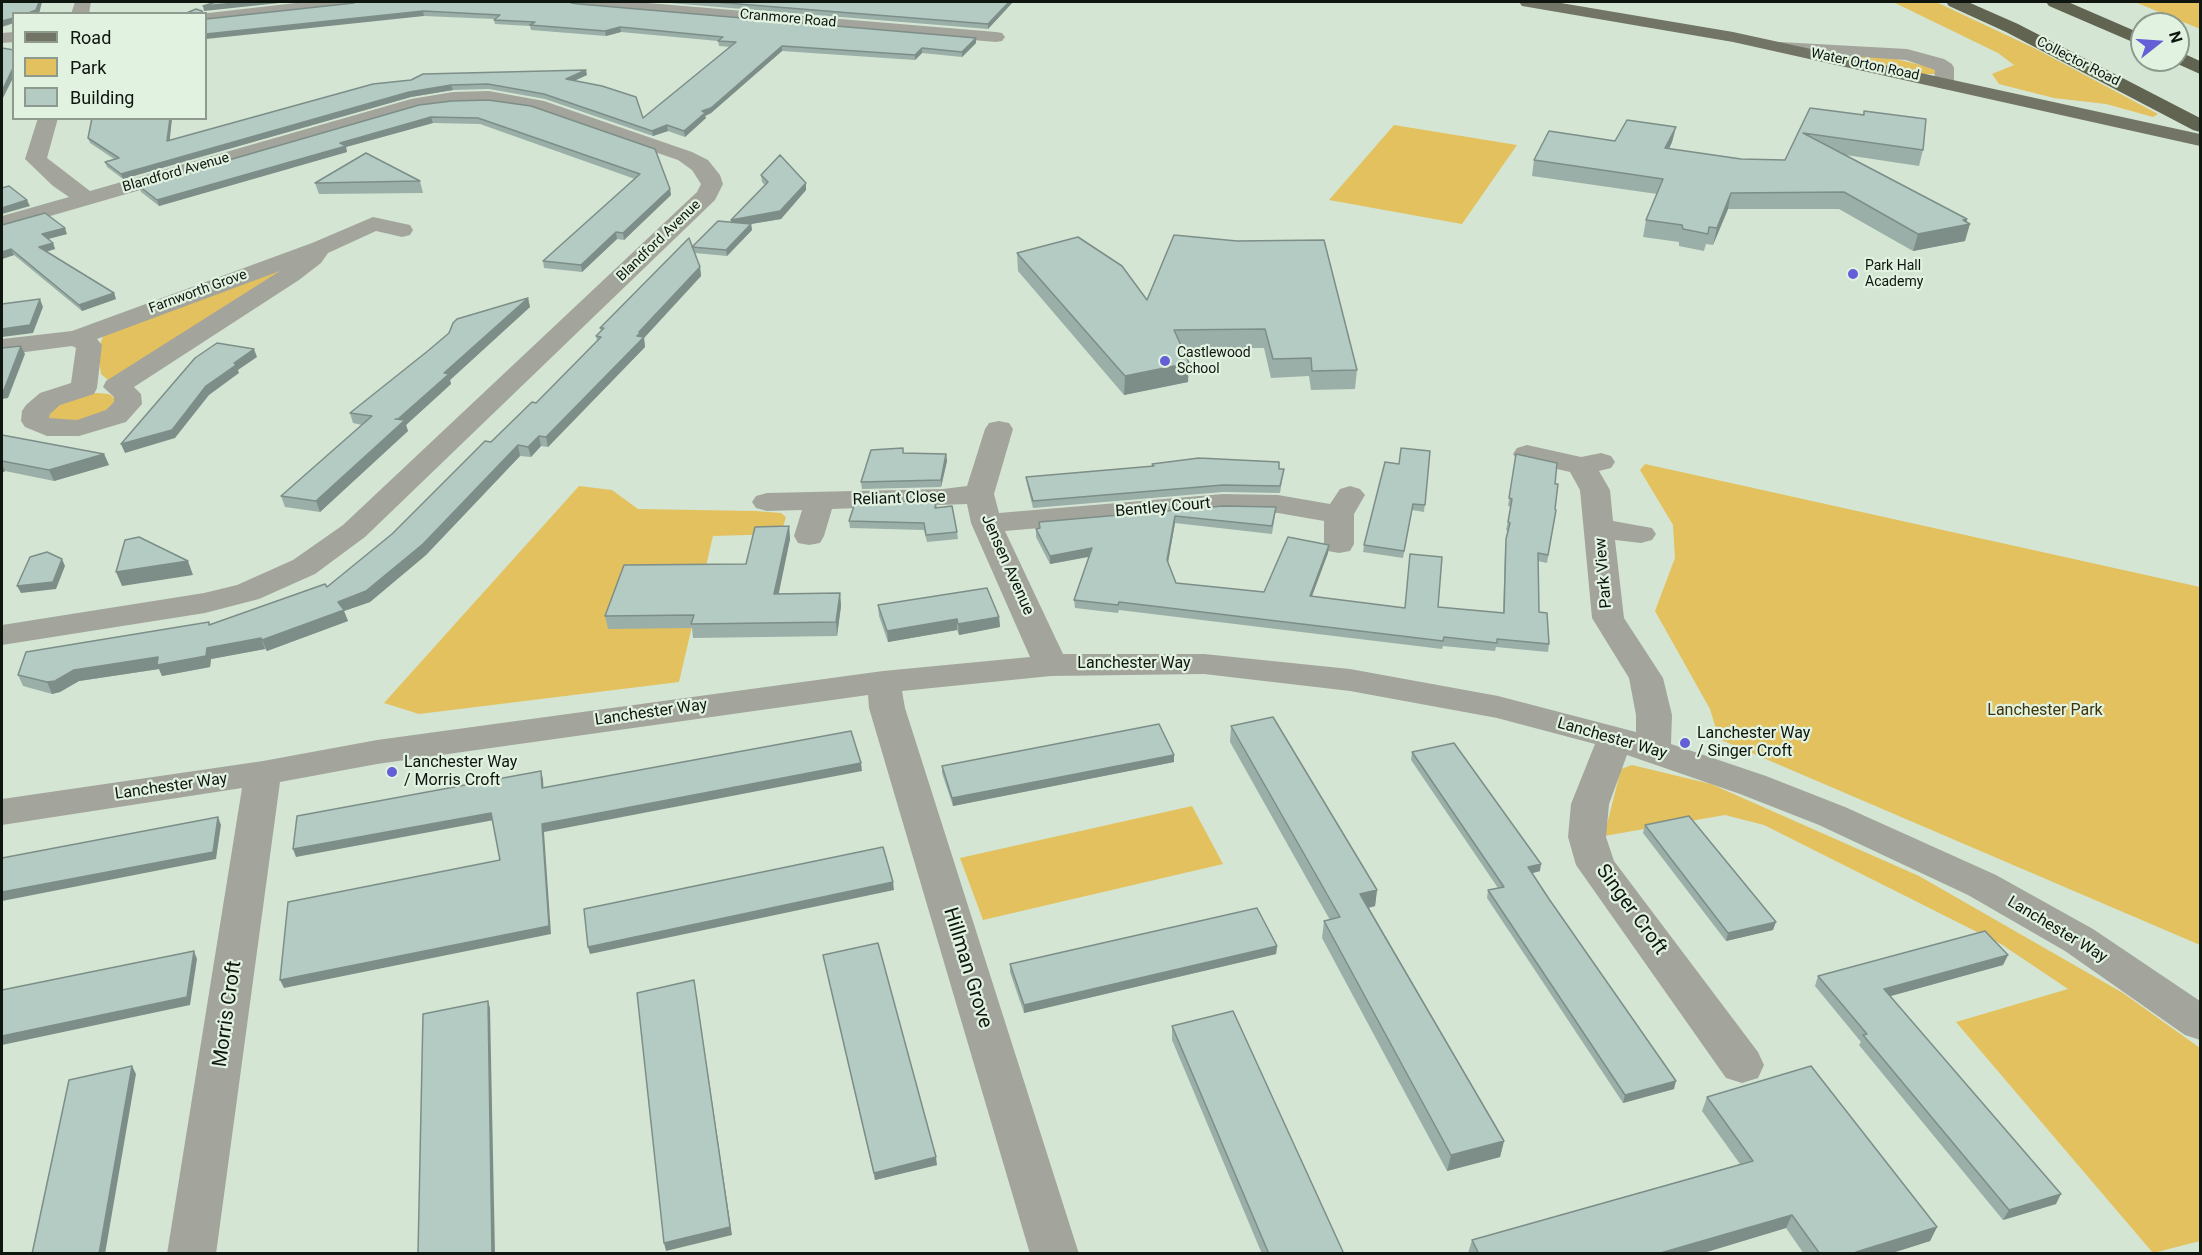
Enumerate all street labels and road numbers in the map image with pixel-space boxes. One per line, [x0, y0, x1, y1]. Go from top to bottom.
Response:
street label: Cranmore Road [739, 6, 837, 32]
street label: Collector Road [2033, 34, 2123, 90]
street label: Water Orton Road [1809, 45, 1921, 85]
street label: Blandford Avenue [121, 150, 231, 196]
street label: Blandford Avenue [614, 197, 704, 285]
street label: Farnworth Grove [147, 266, 249, 318]
street label: Reliant Close [852, 488, 946, 510]
street label: Bentley Court [1114, 494, 1212, 522]
street label: Jensen Avenue [976, 512, 1038, 618]
street label: Park View [1591, 537, 1617, 609]
street label: Lanchester Way [1077, 654, 1191, 674]
street label: Lanchester Way [594, 696, 708, 730]
street label: Lanchester Way [1555, 714, 1669, 764]
street label: Lanchester Way [114, 770, 228, 804]
street label: Singer Croft [1590, 860, 1672, 960]
street label: Lanchester Way [2004, 893, 2110, 967]
street label: Hillman Grove [937, 905, 997, 1031]
street label: Morris Croft [209, 959, 247, 1069]

